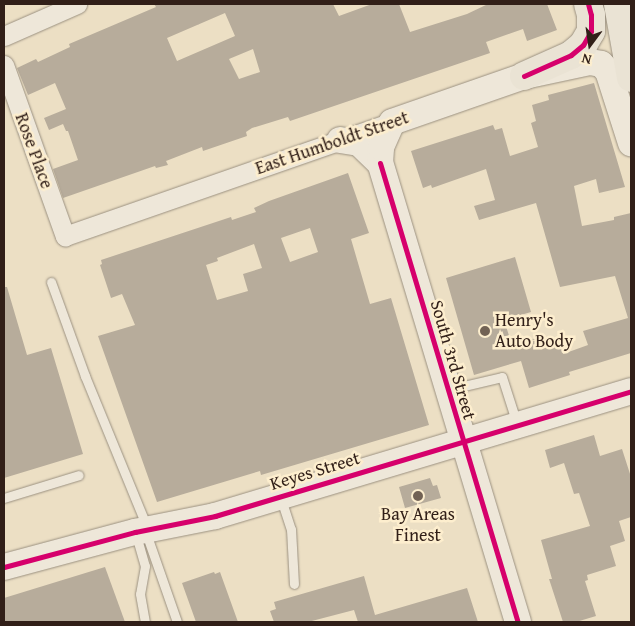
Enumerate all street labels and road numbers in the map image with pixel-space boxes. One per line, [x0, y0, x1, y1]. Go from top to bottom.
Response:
street label: East Humboldt Street [253, 107, 411, 179]
street label: Rose Place [10, 110, 58, 192]
street label: South 3rd Street [426, 298, 480, 422]
street label: Keyes Street [267, 447, 363, 495]

